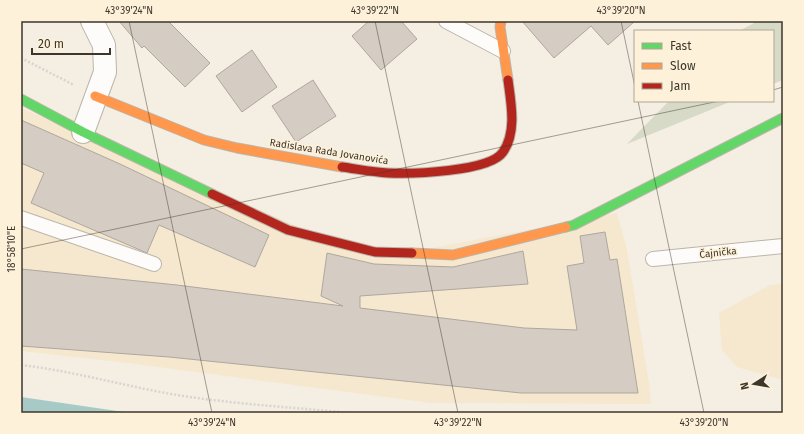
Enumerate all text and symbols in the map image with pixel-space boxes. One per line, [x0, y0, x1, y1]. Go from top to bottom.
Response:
text: 43°39'24"N [105, 5, 153, 17]
text: 43°39'22"N [351, 5, 399, 17]
text: 43°39'20"N [597, 5, 645, 17]
scale bar [32, 30, 110, 56]
legend [634, 30, 774, 102]
text: 20 m [38, 37, 64, 51]
text: Fast [670, 39, 692, 53]
text: Slow [670, 59, 696, 73]
text: Jam [670, 79, 690, 93]
street label: Radislava Rada Jovanovića [269, 137, 389, 167]
text: 18°58'10"E [6, 226, 18, 272]
street label: Čajnička [699, 243, 737, 261]
north arrow [734, 364, 774, 404]
text: N [738, 381, 752, 391]
text: 43°39'24"N [188, 417, 236, 429]
text: 43°39'22"N [434, 417, 482, 429]
text: 43°39'20"N [680, 417, 728, 429]

